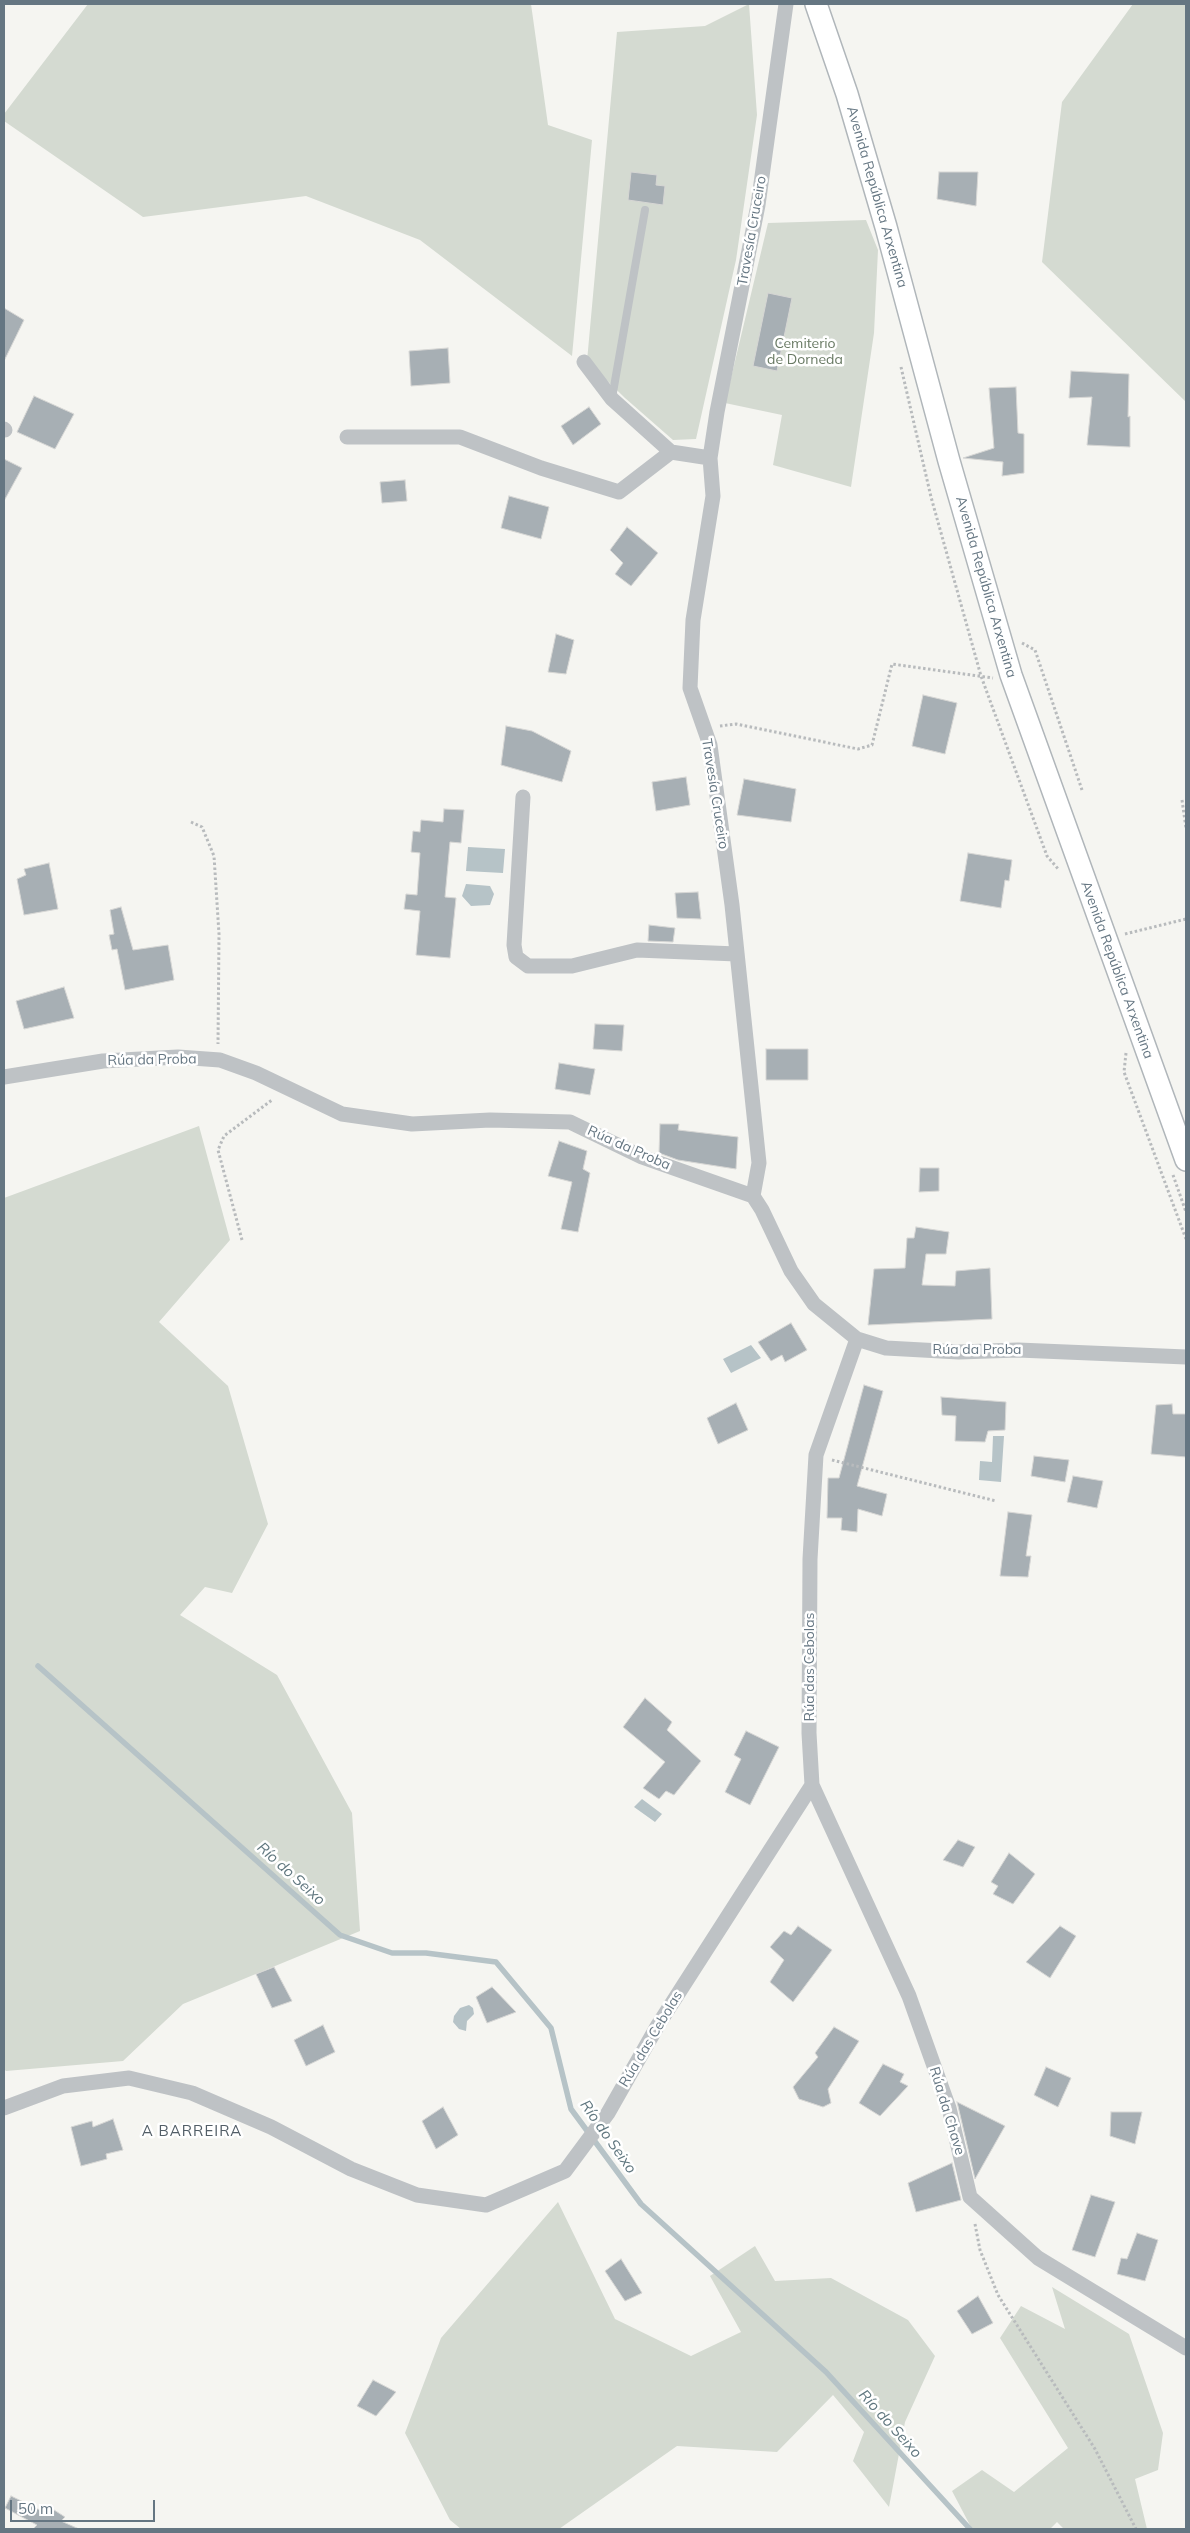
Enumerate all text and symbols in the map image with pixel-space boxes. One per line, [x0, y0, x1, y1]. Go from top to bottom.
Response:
street label: Avenida República Arxentina [843, 104, 911, 290]
street label: Travesía Cruceiro [734, 175, 770, 287]
park label: Cemiterio de Dorneda [767, 336, 843, 368]
street label: Avenida República Arxentina [952, 494, 1020, 680]
street label: Travesía Cruceiro [698, 738, 732, 850]
street label: Avenida República Arxentina [1077, 879, 1157, 1061]
street label: Rúa da Proba [107, 1051, 197, 1069]
street label: Rúa da Proba [585, 1122, 673, 1174]
street label: Rúa da Proba [932, 1342, 1022, 1358]
street label: Rúa das Cebolas [802, 1613, 818, 1721]
water label: Río do Seixo [253, 1839, 329, 1909]
street label: Rúa das Cebolas [616, 1988, 686, 2090]
street label: Rúa da Chave [926, 2065, 968, 2157]
water label: Río do Seixo [576, 2097, 640, 2177]
district label: A BARREIRA [140, 2122, 244, 2140]
water label: Río do Seixo [855, 2386, 925, 2462]
scale bar [12, 2490, 158, 2522]
text: 50 m [18, 2499, 53, 2518]

